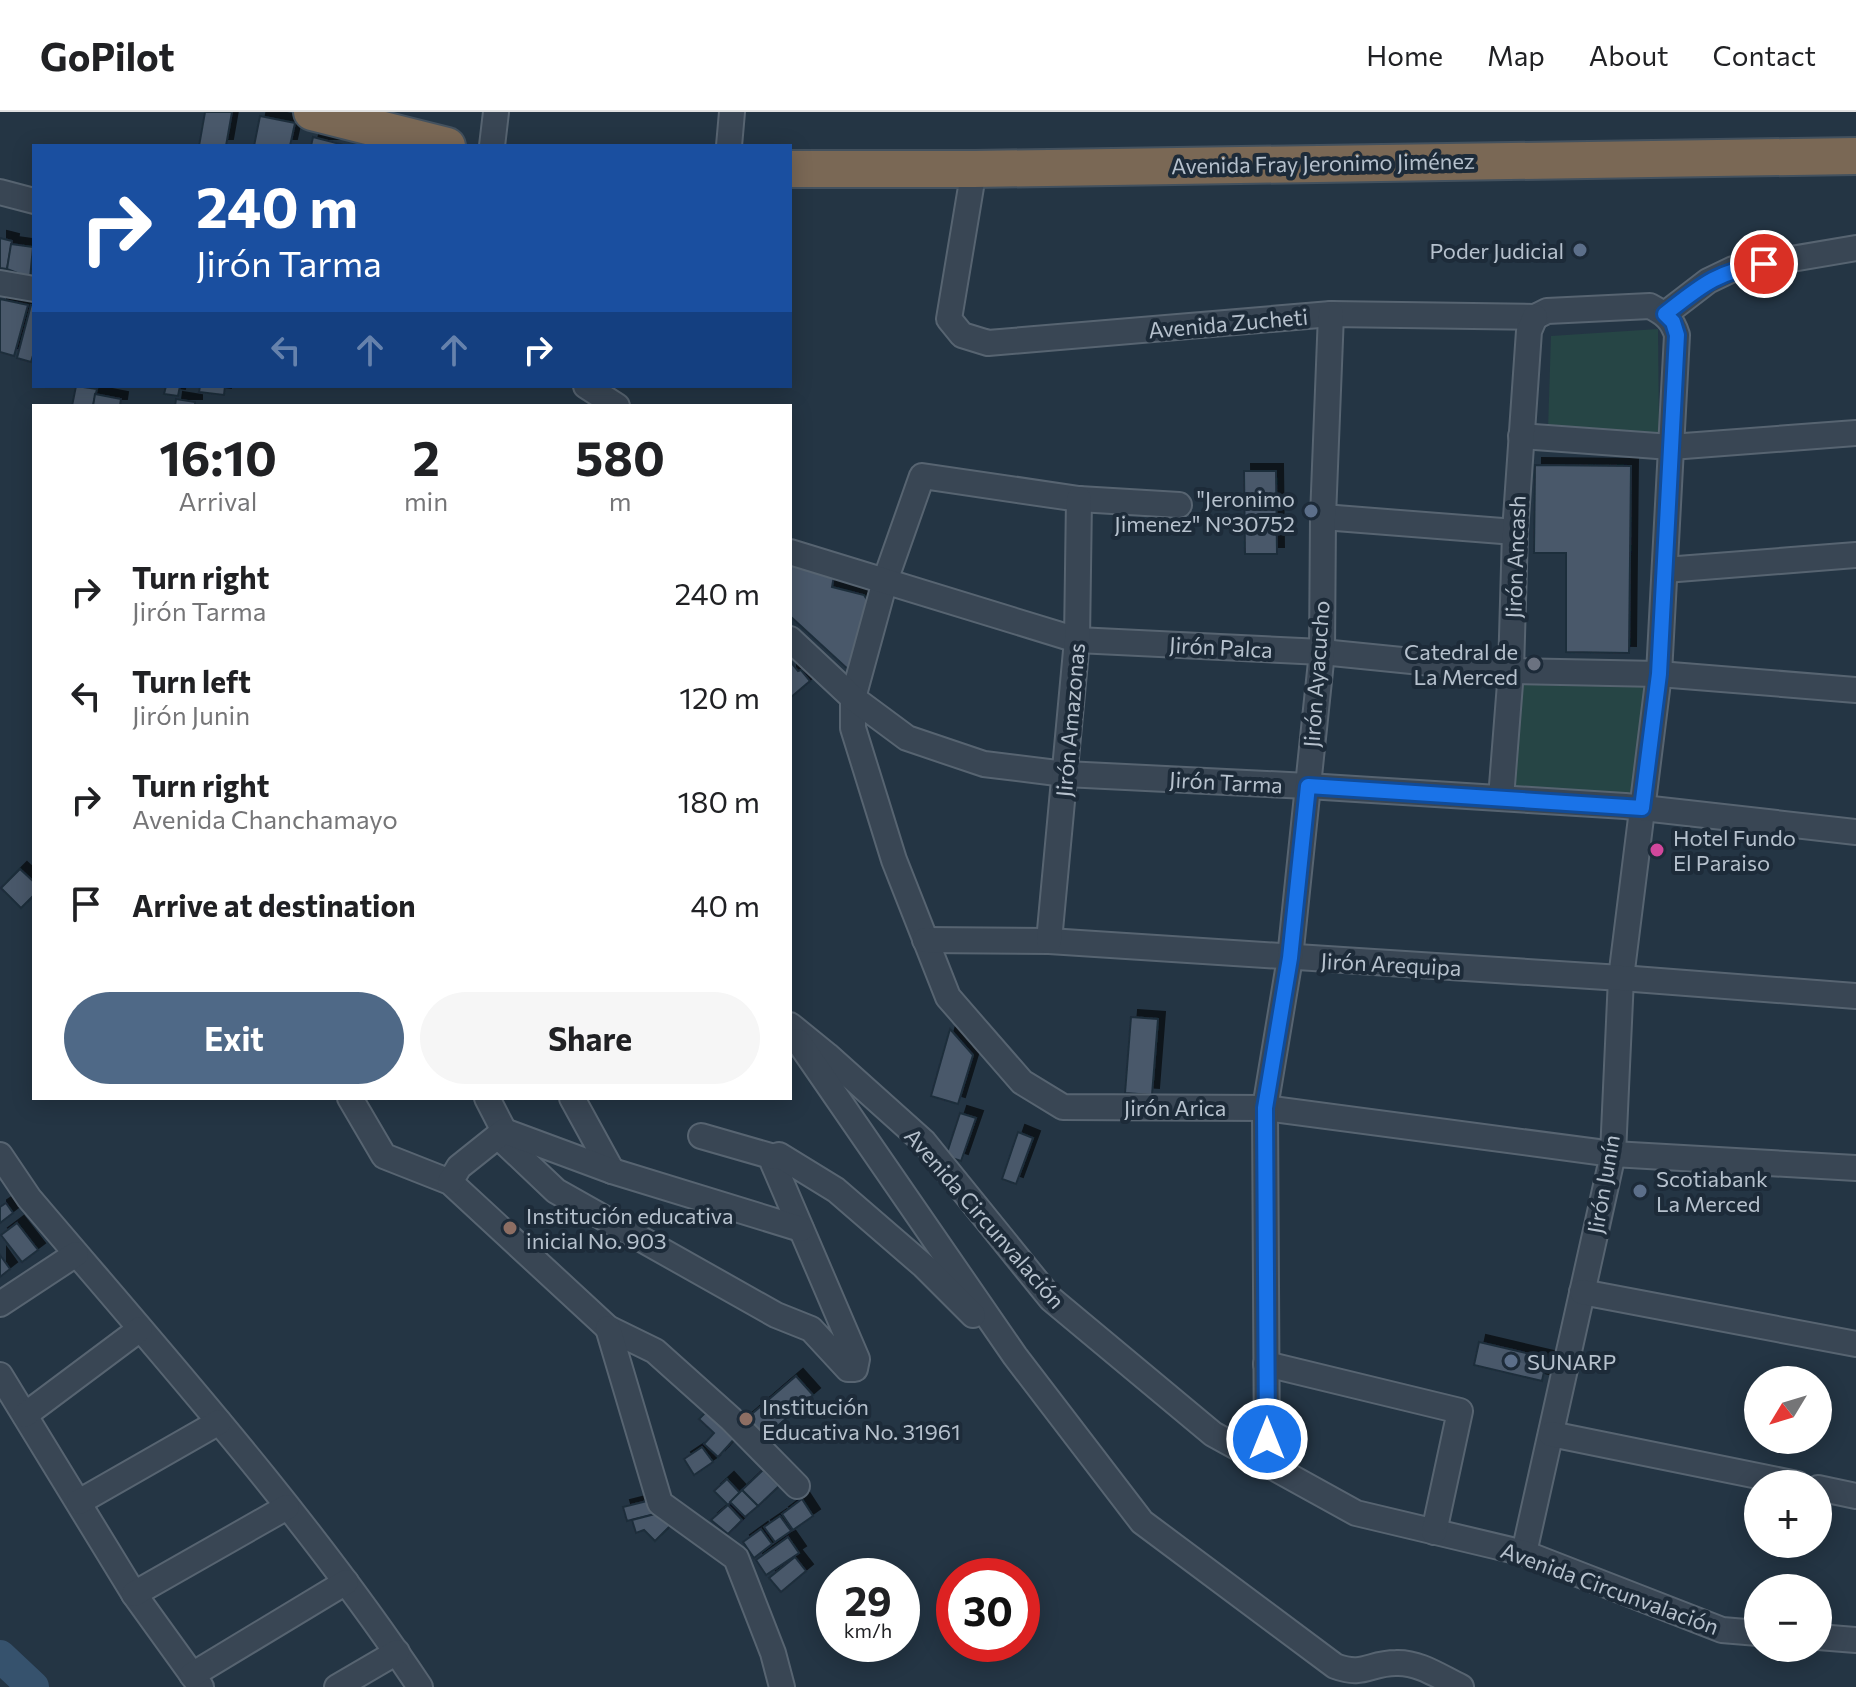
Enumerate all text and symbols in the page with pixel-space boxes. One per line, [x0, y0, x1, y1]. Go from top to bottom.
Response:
text: GoPilot [40, 32, 175, 79]
text: Home [1366, 38, 1443, 72]
text: Map [1487, 38, 1545, 72]
text: About [1589, 38, 1669, 72]
text: Contact [1713, 38, 1816, 72]
street label: Avenida Fray Jeronimo Jiménez [1171, 147, 1475, 179]
text: 240 m [196, 171, 358, 240]
icon: right [64, 176, 168, 280]
pin [1730, 230, 1798, 298]
place label: Poder Judicial [1429, 237, 1564, 264]
text: Jirón Tarma [196, 240, 382, 284]
marker: Poder Judicial [1571, 241, 1589, 259]
icon: arrive [1742, 242, 1786, 286]
street label: Avenida Zucheti [1147, 303, 1309, 343]
icon: left [264, 328, 308, 372]
icon: ahead [348, 328, 392, 372]
icon: ahead [432, 328, 476, 372]
icon: right [516, 328, 560, 372]
text: 16:10 [159, 427, 277, 486]
text: 2 [412, 427, 440, 486]
text: 580 [575, 427, 665, 486]
text: Arrival [179, 485, 257, 516]
text: min [404, 485, 448, 516]
text: m [609, 485, 631, 516]
place label: "Jeronimo Jimenez" N°30752 [1114, 485, 1295, 537]
street label: Jirón Ancash [1499, 495, 1531, 619]
marker: "Jeronimo Jimenez" N°30752 [1302, 502, 1320, 520]
text: Turn right [132, 558, 269, 595]
icon: right [64, 570, 108, 614]
text: 240 m [674, 574, 760, 611]
text: Jirón Tarma [132, 595, 266, 626]
street label: Jirón Ayacucho [1297, 600, 1335, 748]
street label: Jirón Palca [1169, 631, 1273, 663]
place label: Catedral de La Merced [1404, 638, 1518, 690]
street label: Jirón Amazonas [1050, 642, 1090, 798]
marker: Catedral de La Merced [1525, 655, 1543, 673]
text: Turn left [132, 662, 251, 699]
icon: left [64, 674, 108, 718]
text: 120 m [679, 678, 760, 715]
text: Jirón Junin [132, 699, 250, 730]
text: Turn right [132, 766, 269, 803]
street label: Jirón Tarma [1169, 766, 1283, 798]
icon: right [64, 778, 108, 822]
text: 180 m [677, 782, 760, 819]
text: Avenida Chanchamayo [132, 803, 398, 834]
place label: Hotel Fundo El Paraiso [1673, 824, 1796, 876]
marker: Hotel Fundo El Paraiso [1648, 841, 1666, 859]
icon: arrive [64, 882, 108, 926]
text: Arrive at destination [132, 886, 416, 923]
text: 40 m [691, 886, 760, 923]
street label: Jirón Arequipa [1320, 947, 1462, 981]
button: Exit [64, 992, 404, 1084]
button: Share [420, 992, 760, 1084]
street label: Jirón Arica [1124, 1094, 1226, 1121]
street label: Avenida Circunvalación [899, 1122, 1071, 1314]
street label: Jirón Junín [1581, 1132, 1625, 1236]
place label: Scotiabank La Merced [1656, 1165, 1768, 1217]
marker: Scotiabank La Merced [1631, 1182, 1649, 1200]
place label: Institución educativa inicial No. 903 [526, 1202, 733, 1254]
marker: Institución educativa inicial No. 903 [501, 1219, 519, 1237]
place label: SUNARP [1527, 1348, 1616, 1375]
marker: SUNARP [1502, 1352, 1520, 1370]
north arrow [1744, 1366, 1832, 1454]
map controls [1744, 1366, 1832, 1662]
place label: Institución Educativa No. 31961 [762, 1393, 961, 1445]
position arrow [1225, 1397, 1309, 1481]
marker: Institución Educativa No. 31961 [737, 1410, 755, 1428]
button: + [1744, 1470, 1832, 1558]
street label: Avenida Circunvalación [1497, 1536, 1723, 1640]
speed limit sign: 30 [936, 1558, 1040, 1662]
button: − [1744, 1574, 1832, 1662]
text: 29 [844, 1575, 892, 1624]
text: km/h [844, 1618, 892, 1642]

